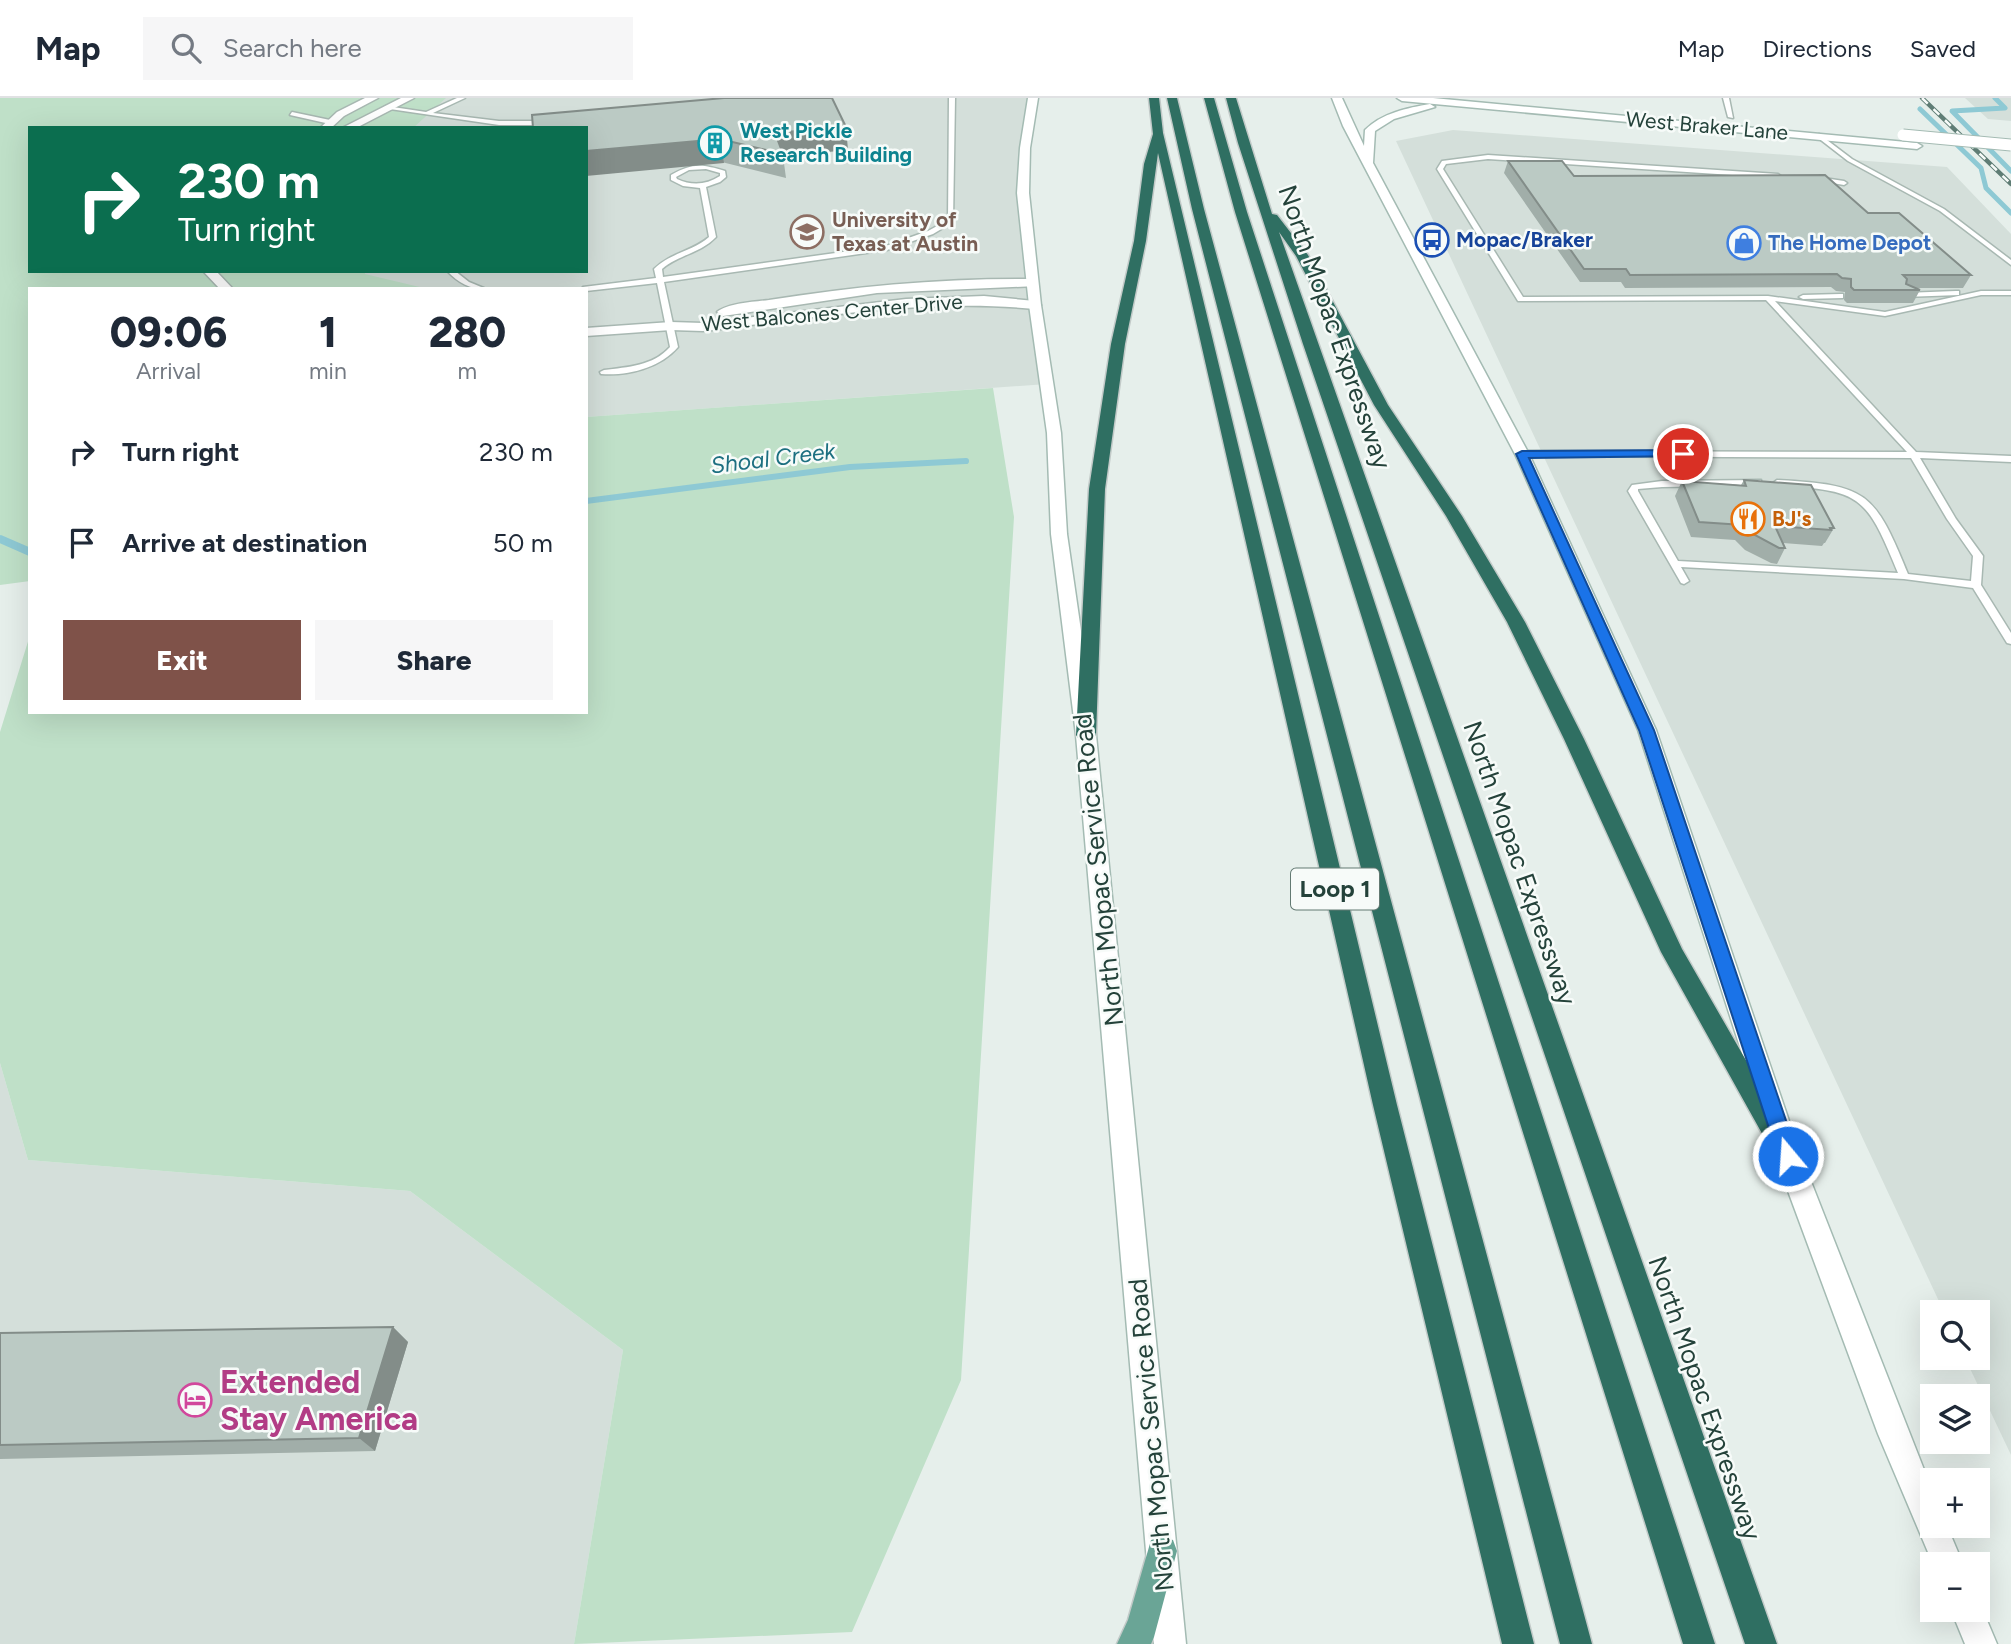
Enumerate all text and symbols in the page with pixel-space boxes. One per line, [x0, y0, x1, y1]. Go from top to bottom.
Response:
search box [143, 17, 633, 80]
text: Map [35, 29, 101, 68]
icon: search [167, 29, 205, 67]
text: Search here [223, 32, 362, 64]
text: Map [1678, 34, 1724, 63]
text: Directions [1762, 34, 1872, 63]
text: Saved [1910, 34, 1976, 63]
street label: West Braker Lane [1625, 106, 1789, 145]
place label: West Pickle Research Building [740, 118, 912, 167]
building icon: West Pickle Research Building [696, 124, 734, 162]
text: 230 m [178, 151, 320, 210]
icon: right [63, 154, 154, 245]
street label: North Mopac Expressway [1271, 181, 1399, 473]
place label: University of Texas at Austin [832, 207, 978, 256]
text: Turn right [178, 211, 316, 249]
school or university icon: University of Texas at Austin [788, 213, 826, 251]
bus stop icon: Mopac/Braker [1413, 221, 1451, 259]
shop icon: The Home Depot [1725, 224, 1763, 262]
place label: Mopac/Braker [1456, 227, 1593, 252]
place label: The Home Depot [1768, 230, 1931, 255]
street label: West Balcones Center Drive [700, 289, 964, 336]
text: 09:06 [110, 307, 227, 358]
text: 1 [319, 307, 337, 358]
text: 280 [429, 307, 506, 358]
text: Arrival [136, 357, 201, 385]
text: min [309, 357, 347, 385]
text: m [458, 357, 477, 385]
pin [1653, 424, 1713, 484]
icon: right [63, 433, 101, 471]
icon: arrive [1664, 435, 1702, 473]
text: Turn right [122, 436, 239, 468]
text: 230 m [479, 436, 553, 468]
water label: Shoal Creek [709, 436, 838, 480]
restaurant icon: BJ's [1729, 500, 1767, 538]
place label: BJ's [1772, 506, 1812, 531]
icon: arrive [63, 524, 101, 562]
text: Arrive at destination [122, 527, 367, 559]
text: 50 m [493, 527, 553, 559]
button: Exit [63, 620, 301, 700]
button: Share [315, 620, 553, 700]
street label: North Mopac Service Road [1066, 712, 1130, 1028]
street label: North Mopac Expressway [1456, 717, 1584, 1009]
road number: Loop 1 [1291, 868, 1379, 910]
position arrow [1751, 1119, 1825, 1193]
street label: North Mopac Expressway [1641, 1252, 1769, 1544]
street label: North Mopac Service Road [1121, 1277, 1181, 1593]
map controls [1920, 1300, 1990, 1622]
button: search [1920, 1300, 1990, 1370]
place label: Extended Stay America [220, 1363, 418, 1438]
hotel icon: Extended Stay America [176, 1381, 214, 1419]
button: layers [1920, 1384, 1990, 1454]
button: + [1920, 1468, 1990, 1538]
button: − [1920, 1552, 1990, 1622]

